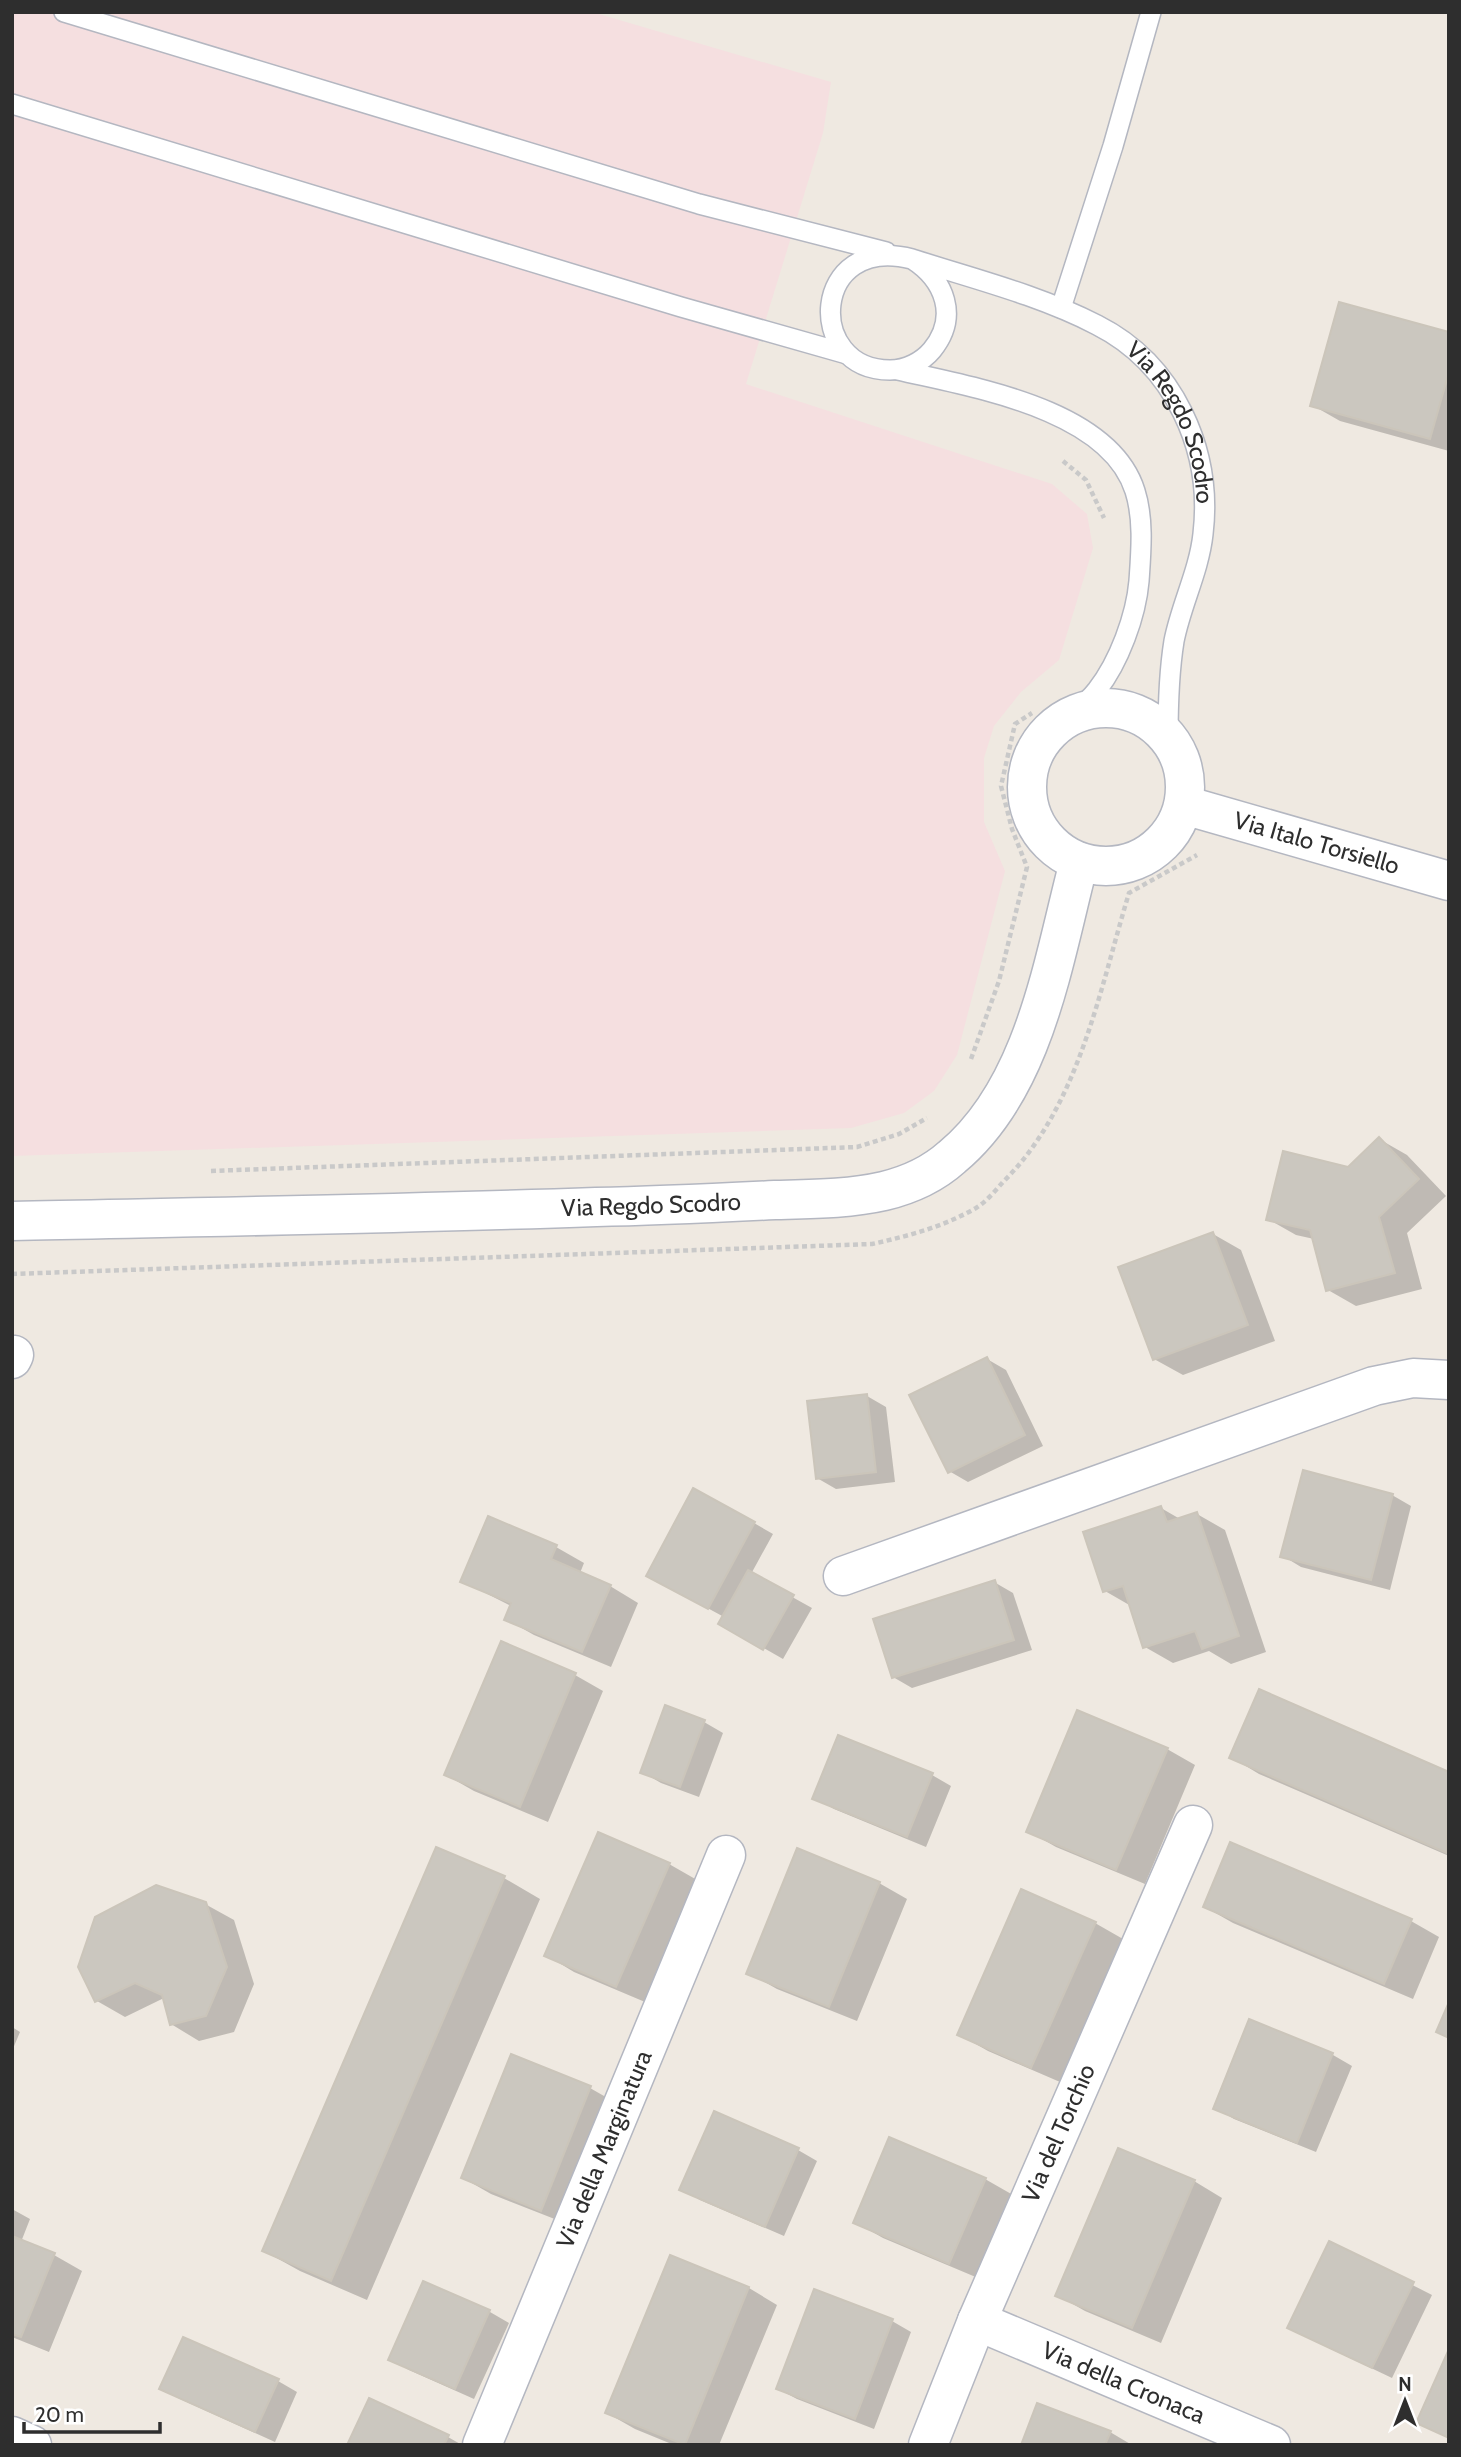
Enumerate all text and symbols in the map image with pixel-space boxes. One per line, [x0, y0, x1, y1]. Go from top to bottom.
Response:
street label: Via Regdo Scodro [1121, 335, 1220, 504]
street label: Via Italo Torsiello [1231, 805, 1403, 880]
street label: Via Regdo Scodro [560, 1187, 741, 1222]
street label: Via della Marginatura [550, 2045, 658, 2253]
street label: Via del Torchio [1015, 2059, 1101, 2207]
street label: Via della Cronaca [1038, 2335, 1210, 2430]
north arrow [1370, 2366, 1440, 2436]
text: N [1398, 2373, 1412, 2396]
scale bar [24, 2390, 161, 2434]
text: 20 m [35, 2402, 84, 2427]

